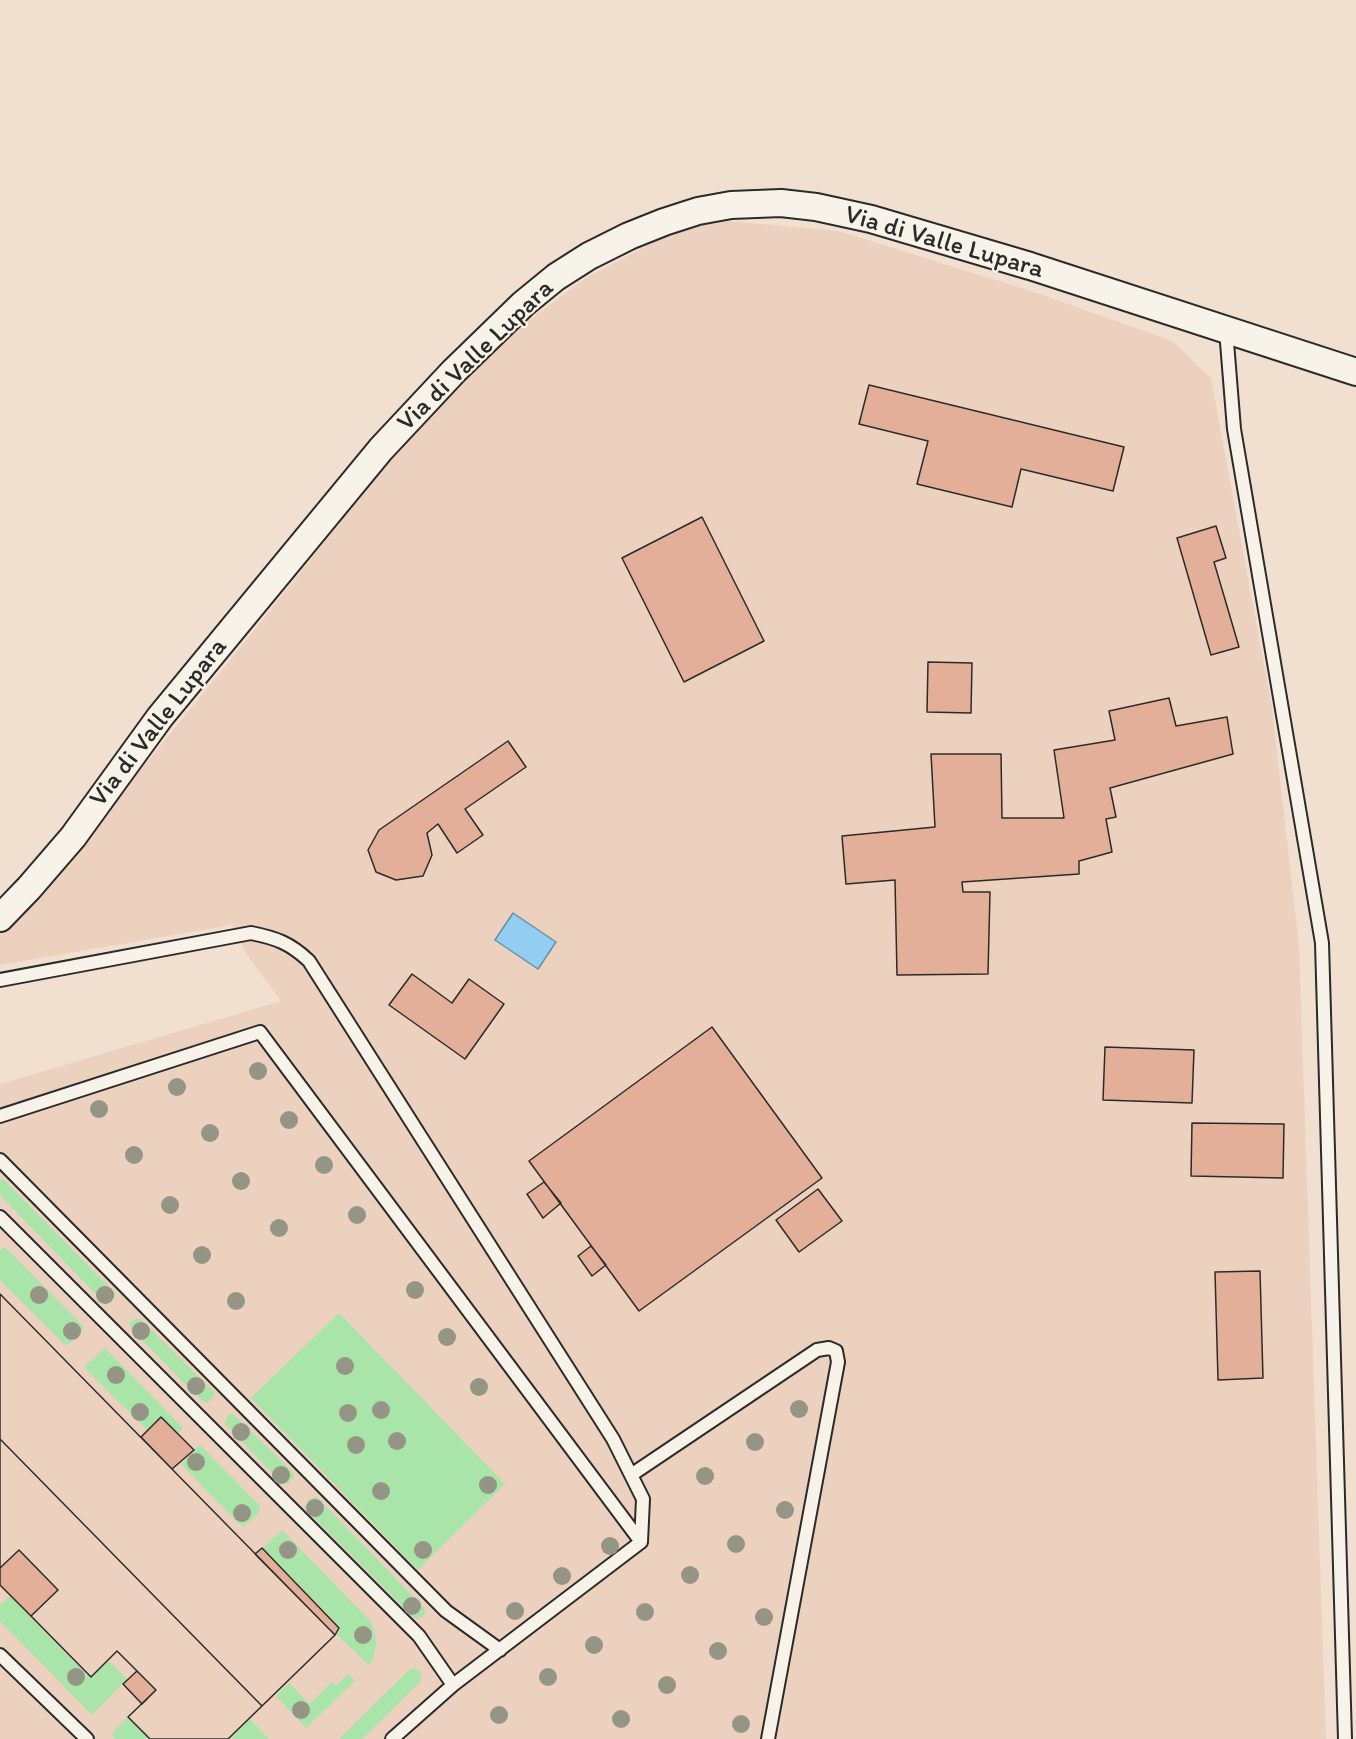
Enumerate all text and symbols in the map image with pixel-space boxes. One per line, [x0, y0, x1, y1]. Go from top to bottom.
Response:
street label: Via di Valle Lupara [841, 200, 1047, 286]
street label: Via di Valle Lupara [391, 273, 561, 439]
street label: Via di Valle Lupara [84, 633, 234, 813]

